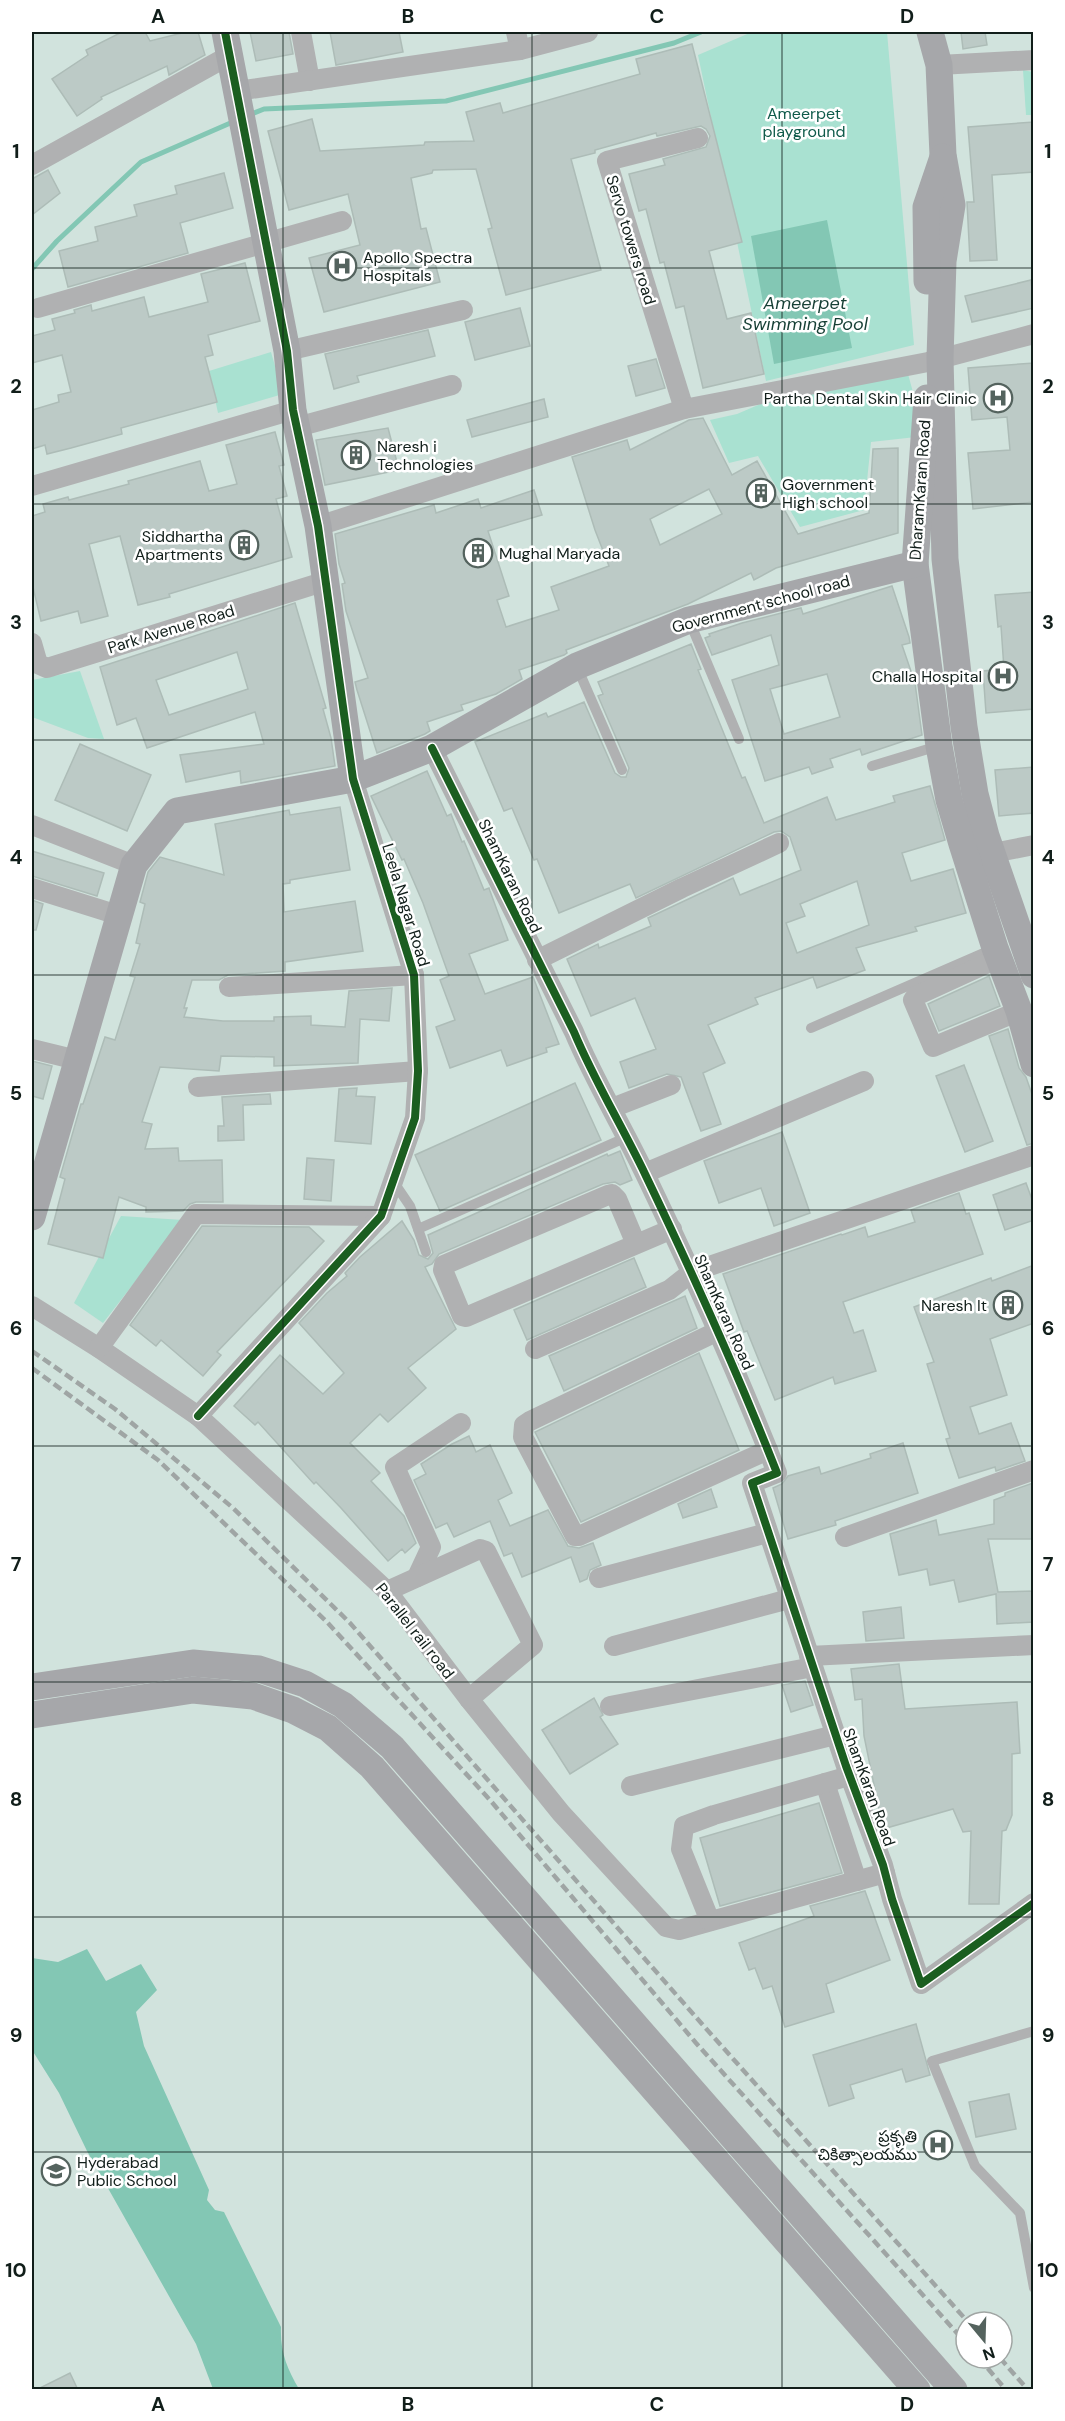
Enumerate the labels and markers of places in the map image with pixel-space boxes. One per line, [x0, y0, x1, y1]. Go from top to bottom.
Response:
place label: Apollo Spectra Hospitals [363, 247, 472, 286]
hospital icon: Apollo Spectra Hospitals [326, 250, 358, 282]
hospital icon: Partha Dental Skin Hair Clinic [982, 382, 1014, 414]
place label: Partha Dental Skin Hair Clinic [764, 388, 977, 409]
place label: Naresh i Technologies [377, 436, 473, 475]
building icon: Naresh i Technologies [340, 439, 372, 471]
place label: Government High school [782, 474, 874, 513]
building icon: Government High school [745, 477, 777, 509]
place label: Siddhartha Apartments [135, 526, 223, 565]
building icon: Siddhartha Apartments [228, 529, 260, 561]
building icon: Mughal Maryada [462, 537, 494, 569]
place label: Mughal Maryada [499, 543, 620, 564]
hospital icon: Challa Hospital [987, 660, 1019, 692]
place label: Challa Hospital [872, 666, 982, 687]
building icon: Naresh It [992, 1289, 1024, 1321]
place label: Naresh It [921, 1295, 987, 1316]
place label: ప్రకృతి చికిత్సాలయము [818, 2126, 917, 2166]
hospital icon: ప్రకృతి చికిత్సాలయము [922, 2129, 954, 2161]
place label: Hyderabad Public School [77, 2152, 176, 2191]
school or university icon: Hyderabad Public School [40, 2155, 72, 2187]

